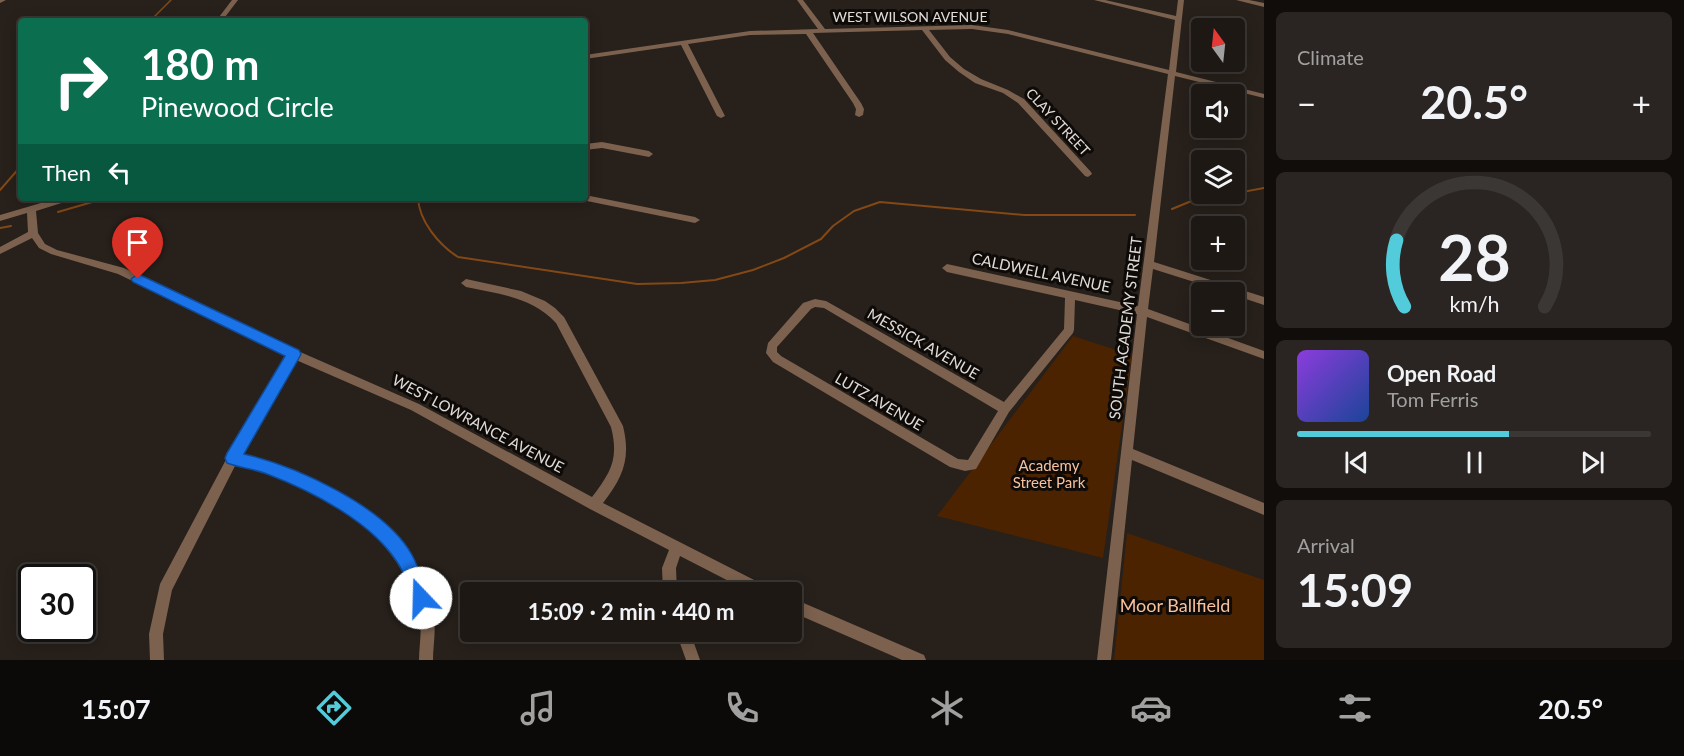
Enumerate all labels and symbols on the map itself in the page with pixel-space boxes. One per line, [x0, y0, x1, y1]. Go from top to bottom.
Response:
street label: WEST WILSON AVENUE [833, 8, 988, 25]
north arrow [1191, 18, 1245, 72]
street label: CLAY STREET [1023, 84, 1094, 159]
pin [112, 217, 163, 279]
street label: SOUTH ACADEMY STREET [1105, 235, 1145, 420]
street label: CALDWELL AVENUE [970, 249, 1112, 295]
street label: MESSICK AVENUE [865, 304, 982, 382]
street label: LUTZ AVENUE [832, 369, 927, 434]
street label: WEST LOWRANCE AVENUE [390, 370, 567, 476]
park label: Academy Street Park [1013, 456, 1086, 491]
speed limit sign: 30 [18, 564, 96, 642]
position arrow [389, 566, 453, 630]
park label: Moor Ballfield [1120, 594, 1230, 616]

